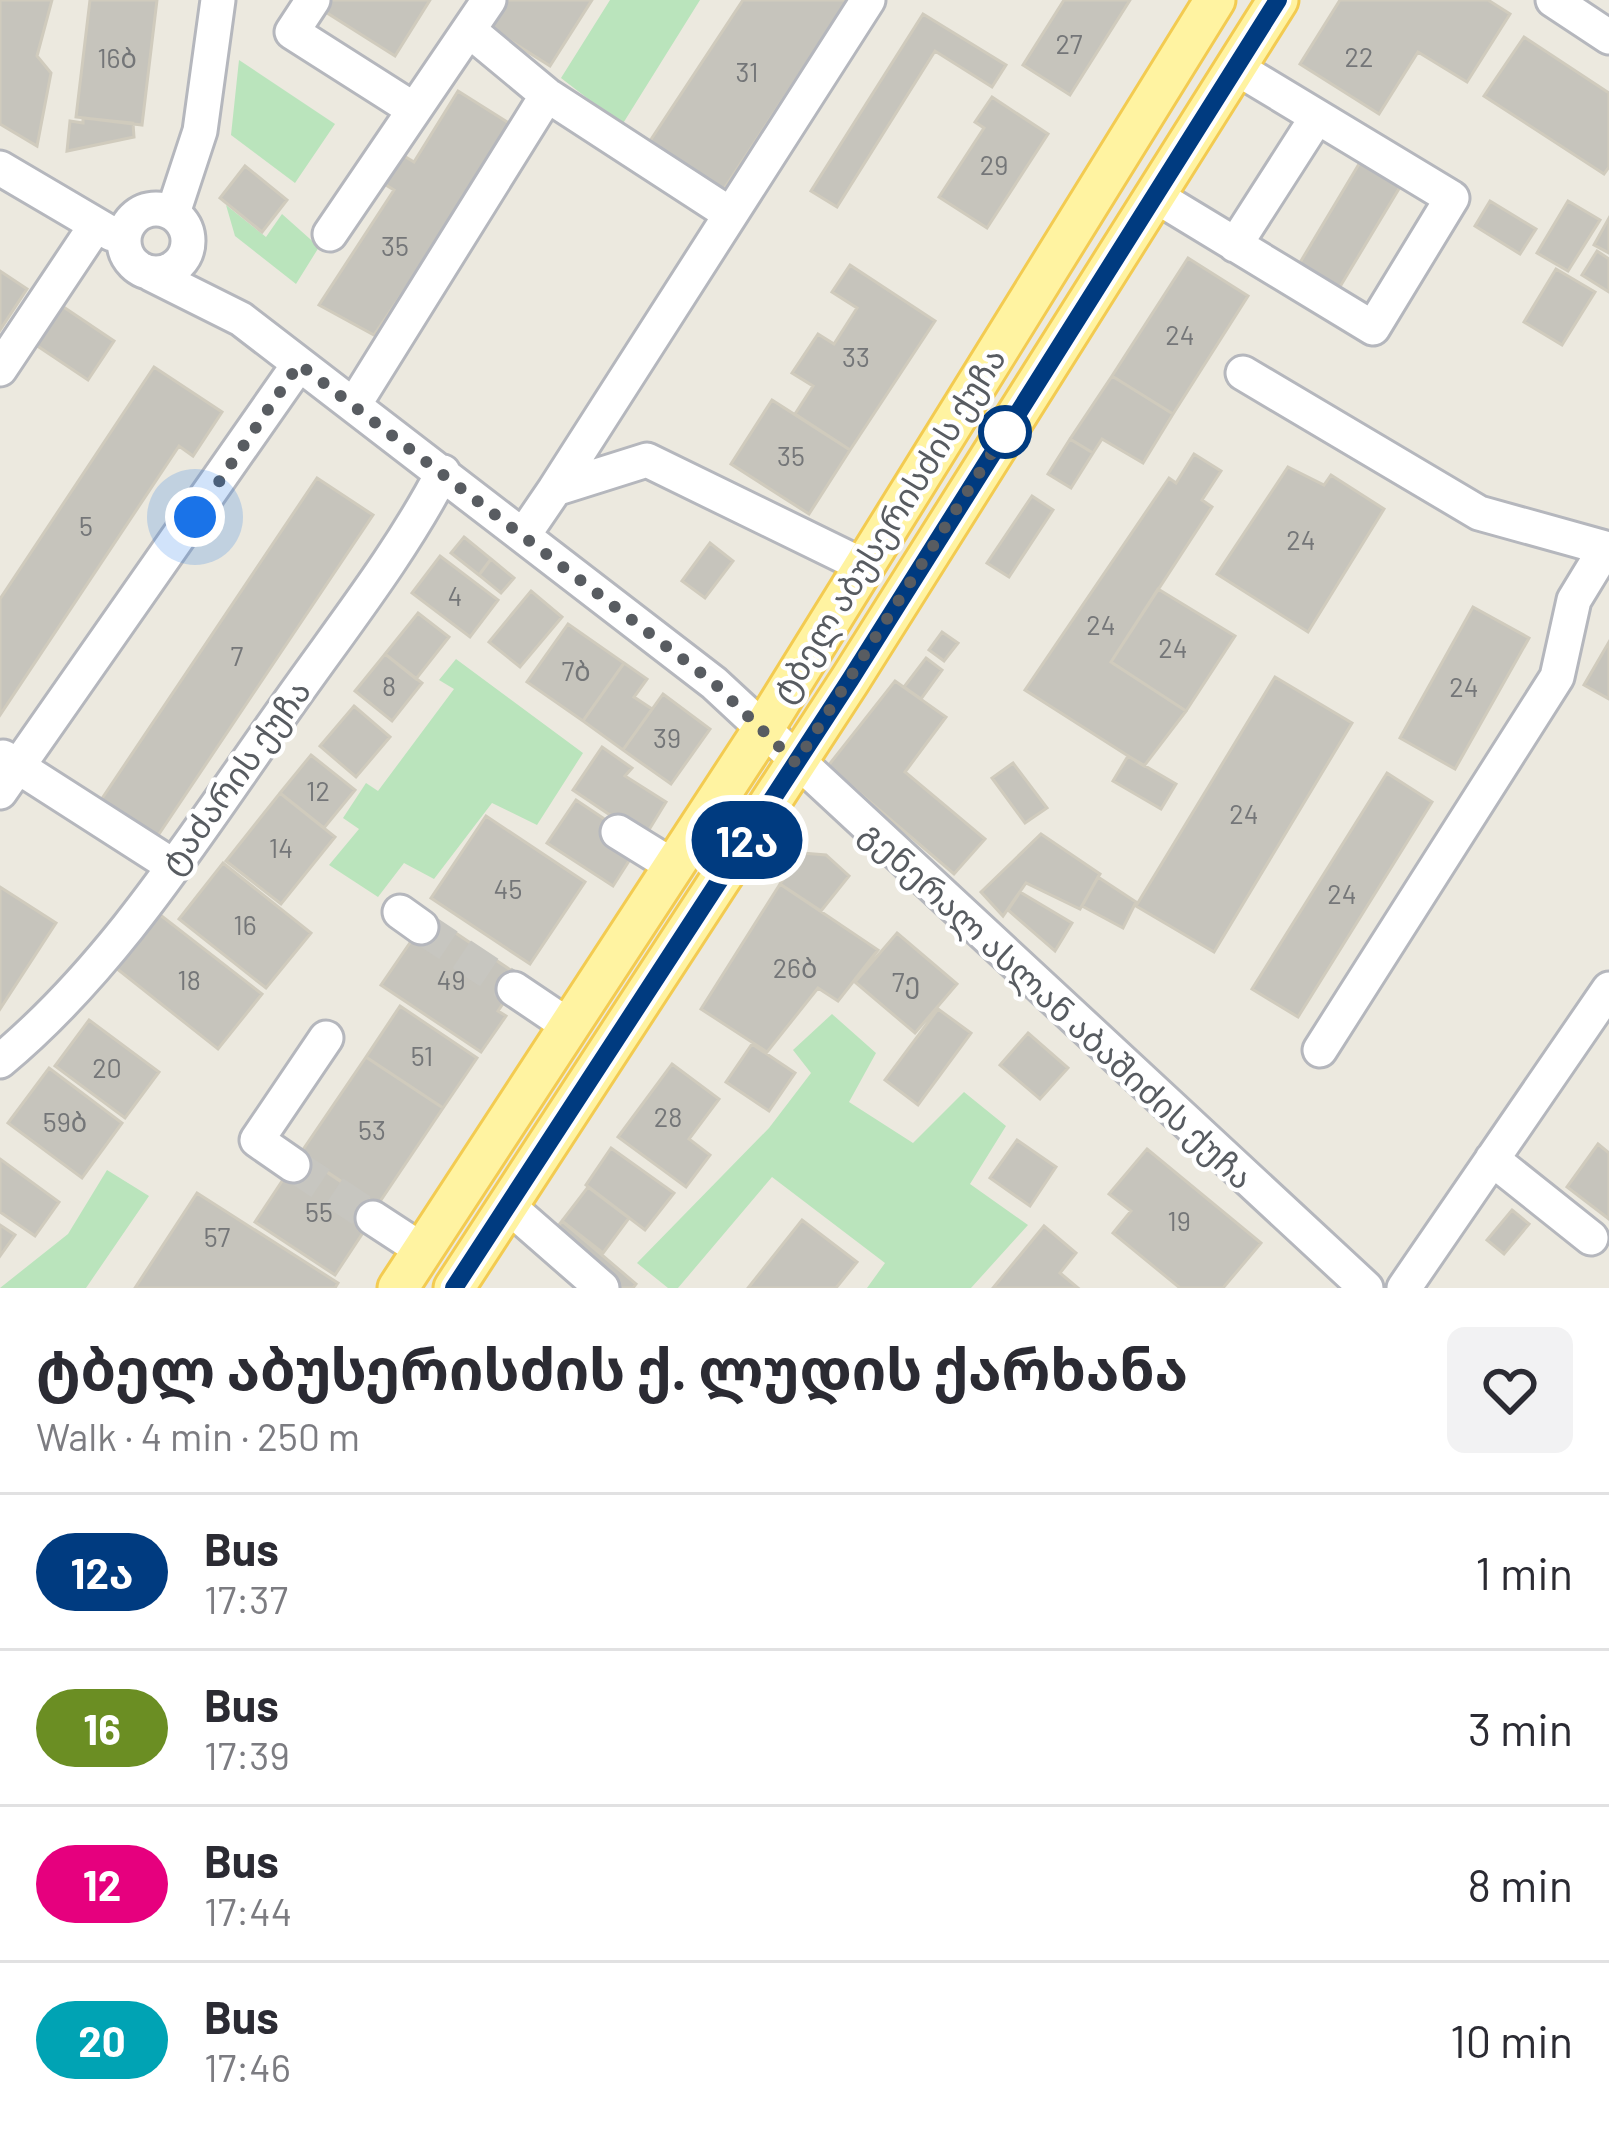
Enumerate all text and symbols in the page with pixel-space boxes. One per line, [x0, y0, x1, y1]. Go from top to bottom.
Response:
house number: 27 [1055, 27, 1083, 59]
house number: 22 [1345, 40, 1373, 72]
house number: 16ბ [97, 41, 137, 73]
house number: 31 [735, 55, 759, 87]
house number: 29 [980, 148, 1008, 180]
house number: 35 [381, 229, 409, 261]
house number: 24 [1165, 318, 1195, 350]
street label: ტბელ აბუსერისძის ქუჩა [761, 340, 1015, 710]
house number: 33 [842, 340, 870, 372]
unlabelled marker [980, 407, 1030, 457]
house number: 35 [777, 439, 805, 471]
your location [165, 487, 225, 547]
house number: 5 [79, 509, 93, 541]
house number: 24 [1286, 523, 1316, 555]
house number: 4 [448, 579, 462, 611]
house number: 24 [1086, 608, 1116, 640]
house number: 24 [1158, 631, 1188, 663]
house number: 7 [231, 639, 244, 671]
house number: 7ბ [561, 654, 591, 686]
house number: 8 [382, 669, 396, 701]
house number: 24 [1449, 670, 1479, 702]
street label: ტაძარის ქუჩა [150, 671, 319, 882]
house number: 39 [653, 721, 681, 753]
house number: 12 [306, 774, 330, 806]
house number: 24 [1229, 797, 1259, 829]
line badge: 12ა [678, 801, 816, 879]
street label: გენერალ ასლან აბაშიძის ქუჩა [852, 812, 1262, 1198]
text: 12ა [716, 815, 778, 865]
house number: 14 [269, 831, 293, 863]
house number: 45 [494, 872, 522, 904]
house number: 24 [1327, 877, 1357, 909]
house number: 16 [233, 908, 257, 940]
house number: 26ბ [773, 951, 817, 983]
house number: 18 [177, 963, 201, 995]
house number: 49 [437, 963, 465, 995]
house number: 7ე [892, 965, 920, 999]
house number: 51 [411, 1039, 433, 1071]
house number: 20 [92, 1051, 122, 1083]
house number: 28 [654, 1100, 682, 1132]
house number: 59ბ [43, 1105, 87, 1137]
house number: 53 [358, 1113, 386, 1145]
house number: 55 [305, 1195, 333, 1227]
house number: 19 [1167, 1204, 1191, 1236]
house number: 57 [204, 1220, 231, 1252]
button: heart [1447, 1327, 1573, 1453]
text: ტბელ აბუსერისძის ქ. ლუდის ქარხანა [36, 1333, 1188, 1401]
text: Walk · 4 min · 250 m [36, 1412, 360, 1459]
text: Bus [204, 1521, 279, 1575]
text: 1 min [1475, 1545, 1573, 1599]
text: 12ა [71, 1547, 133, 1597]
text: 17:37 [204, 1575, 288, 1622]
text: Bus [204, 1677, 279, 1731]
text: 3 min [1468, 1701, 1573, 1755]
text: 16 [83, 1703, 121, 1753]
text: 17:39 [204, 1731, 290, 1778]
text: Bus [204, 1833, 279, 1887]
text: 8 min [1468, 1857, 1573, 1911]
text: 12 [83, 1859, 121, 1909]
text: 17:44 [204, 1887, 292, 1934]
text: Bus [204, 1989, 279, 2043]
text: 10 min [1450, 2013, 1573, 2067]
text: 20 [78, 2015, 126, 2065]
text: 17:46 [204, 2043, 291, 2090]

